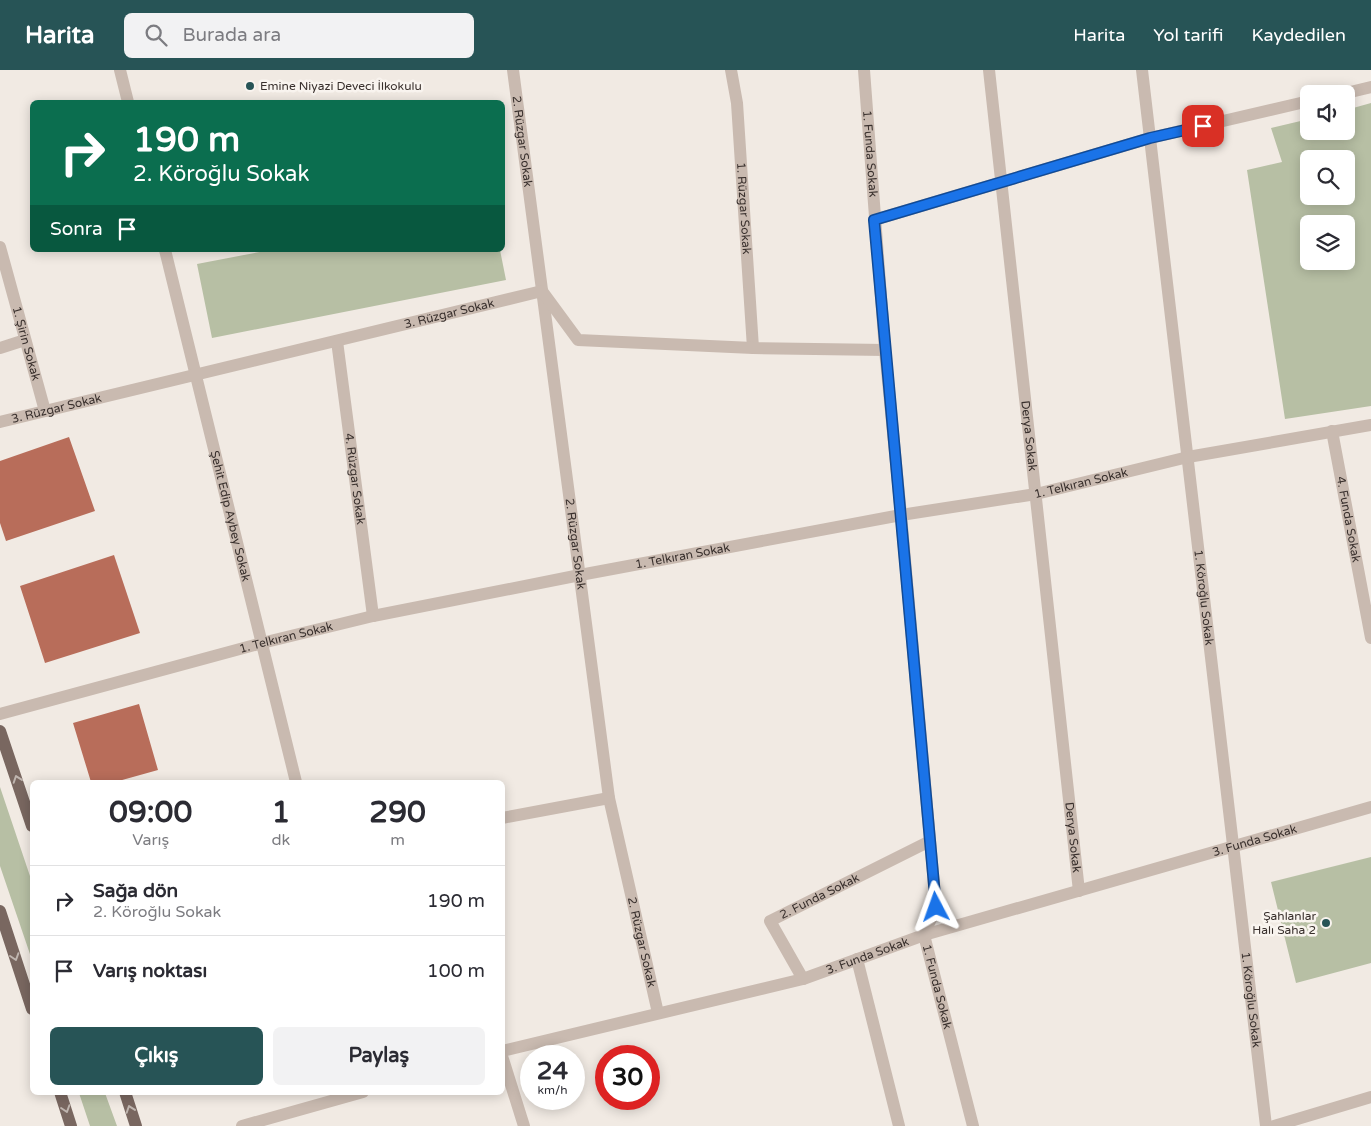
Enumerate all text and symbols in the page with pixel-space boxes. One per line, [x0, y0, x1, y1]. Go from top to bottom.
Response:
search box [124, 13, 474, 58]
text: Harita [25, 21, 94, 50]
icon: search [142, 21, 170, 49]
text: Burada ara [182, 24, 281, 46]
text: Harita [1073, 24, 1125, 46]
text: Yol tarifi [1153, 24, 1223, 46]
text: Kaydedilen [1251, 24, 1346, 46]
place label: Emine Niyazi Deveci İlkokulu [260, 79, 422, 93]
marker: Emine Niyazi Deveci İlkokulu [244, 80, 256, 92]
map controls [1300, 85, 1355, 270]
button: sound [1300, 85, 1355, 140]
street label: 2. Rüzgar Sokak [509, 95, 535, 188]
pin [1182, 105, 1224, 147]
street label: 1. Funda Sokak [860, 110, 881, 198]
icon: arrive [1189, 112, 1217, 140]
text: 190 m [133, 119, 240, 161]
icon: right [50, 120, 115, 185]
button: search [1300, 150, 1355, 205]
text: 2. Köroğlu Sokak [133, 161, 309, 187]
street label: 1. Rüzgar Sokak [734, 162, 754, 255]
icon: arrive [113, 215, 141, 243]
button: layers [1300, 215, 1355, 270]
text: Sonra [50, 218, 103, 240]
street label: 3. Rüzgar Sokak [403, 296, 496, 331]
street label: 1. Şirin Sokak [10, 305, 43, 383]
street label: 3. Rüzgar Sokak [10, 391, 103, 426]
street label: Derya Sokak [1018, 400, 1040, 472]
street label: 4. Rüzgar Sokak [342, 432, 368, 526]
street label: Şehit Edip Aybey Sokak [208, 449, 253, 583]
street label: 1. Telkıran Sokak [1033, 465, 1129, 501]
street label: 4. Funda Sokak [1334, 475, 1364, 564]
street label: 2. Rüzgar Sokak [563, 497, 589, 591]
street label: 1. Telkıran Sokak [634, 540, 731, 572]
street label: 1. Köroğlu Sokak [1191, 549, 1217, 646]
street label: 1. Telkıran Sokak [238, 619, 335, 656]
one-way arrow [12, 776, 22, 784]
text: 09:00 [109, 794, 192, 831]
text: 1 [271, 794, 290, 831]
text: 290 [369, 794, 426, 831]
street label: Derya Sokak [1062, 801, 1084, 874]
street label: 3. Funda Sokak [1211, 822, 1299, 859]
text: Varış [132, 830, 169, 850]
text: dk [271, 830, 290, 850]
text: m [390, 830, 405, 850]
street label: 2. Funda Sokak [777, 870, 862, 922]
text: Sağa dön [93, 880, 178, 902]
position arrow [909, 880, 961, 932]
icon: right [50, 887, 78, 915]
text: 190 m [427, 890, 485, 912]
street label: 2. Rüzgar Sokak [625, 896, 659, 989]
text: 2. Köroğlu Sokak [93, 902, 221, 922]
place label: Şahlanlar Halı Saha 2 [1252, 909, 1316, 937]
marker: Şahlanlar Halı Saha 2 [1320, 917, 1332, 929]
street label: 3. Funda Sokak [824, 934, 911, 977]
street label: 1. Funda Sokak [920, 943, 955, 1031]
street label: 1. Köroğlu Sokak [1239, 951, 1264, 1049]
one-way arrow [10, 952, 20, 961]
icon: arrive [50, 957, 78, 985]
text: Varış noktası [93, 960, 207, 982]
text: 100 m [427, 960, 485, 982]
button: Çıkış [50, 1027, 263, 1085]
button: Paylaş [273, 1027, 485, 1085]
speed limit sign: 30 [595, 1045, 660, 1110]
text: 24 [537, 1056, 568, 1086]
text: km/h [537, 1083, 568, 1097]
one-way arrow [60, 1105, 70, 1113]
one-way arrow [126, 1106, 136, 1114]

